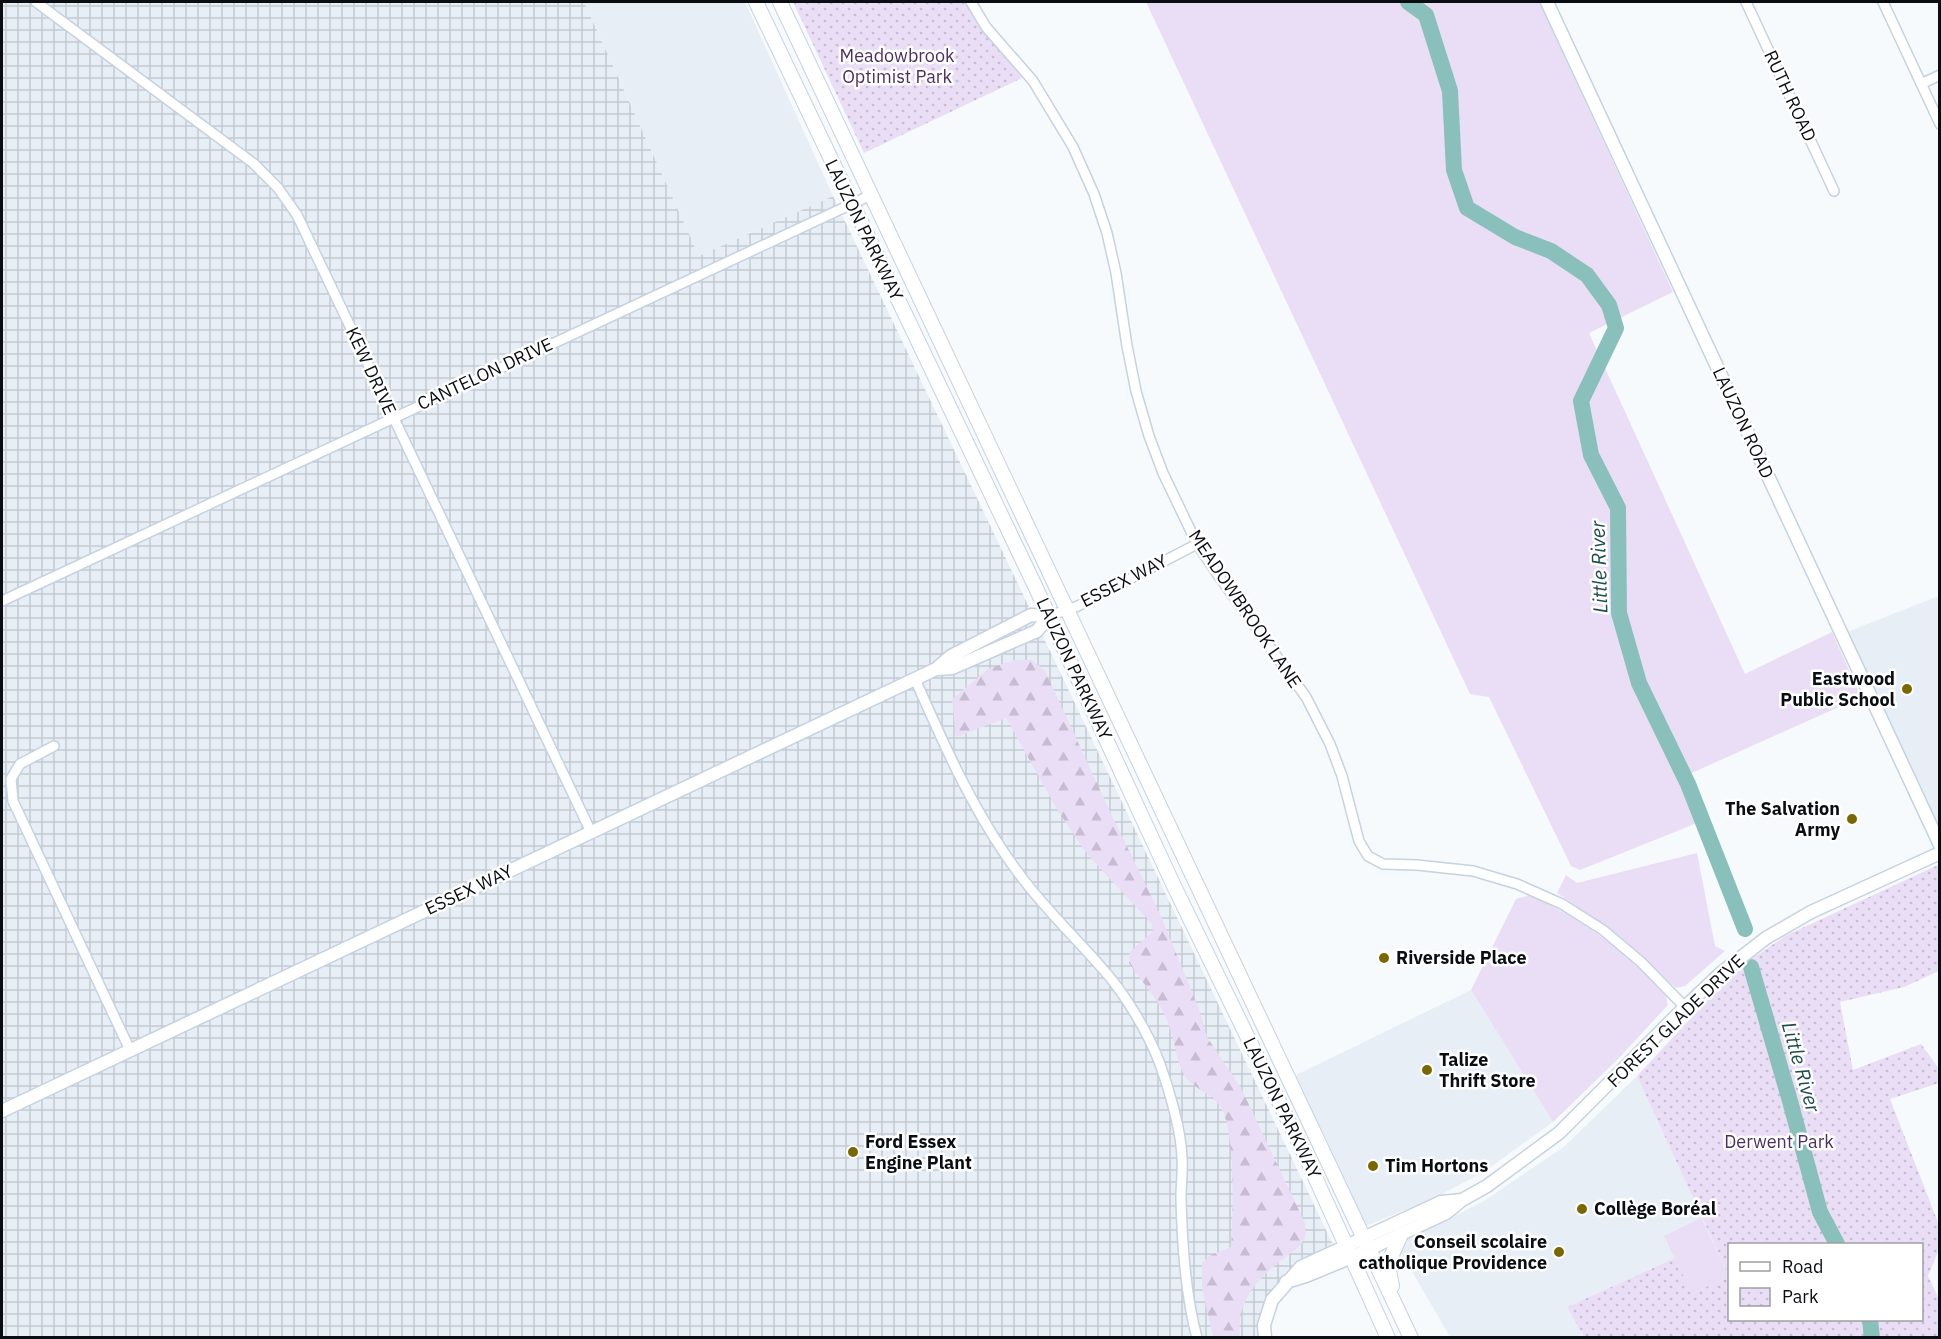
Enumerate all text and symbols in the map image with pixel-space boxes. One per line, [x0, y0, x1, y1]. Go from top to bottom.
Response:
park label: Meadowbrook Optimist Park [840, 44, 955, 88]
street label: RUTH ROAD [1759, 46, 1822, 145]
street label: LAUZON PARKWAY [820, 155, 909, 304]
street label: KEW DRIVE [341, 323, 402, 418]
street label: CANTELON DRIVE [413, 332, 556, 415]
street label: LAUZON ROAD [1708, 363, 1779, 482]
water label: Little River [1583, 519, 1614, 614]
street label: MEADOWBROOK LANE [1184, 525, 1307, 692]
street label: ESSEX WAY [1077, 549, 1171, 612]
street label: LAUZON PARKWAY [1031, 594, 1118, 744]
place label: Eastwood Public School [1780, 667, 1896, 711]
marker: Eastwood Public School [1900, 682, 1914, 696]
place label: The Salvation Army [1725, 797, 1840, 841]
marker: The Salvation Army [1845, 812, 1859, 826]
street label: ESSEX WAY [421, 859, 517, 920]
place label: Riverside Place [1396, 946, 1527, 969]
street label: FOREST GLADE DRIVE [1602, 949, 1749, 1092]
marker: Riverside Place [1377, 951, 1391, 965]
water label: Little River [1776, 1019, 1827, 1116]
street label: LAUZON PARKWAY [1238, 1033, 1327, 1182]
place label: Talize Thrift Store [1439, 1048, 1536, 1092]
marker: Talize Thrift Store [1420, 1063, 1434, 1077]
place label: Ford Essex Engine Plant [865, 1130, 972, 1174]
park label: Derwent Park [1724, 1130, 1834, 1153]
marker: Ford Essex Engine Plant [846, 1145, 860, 1159]
place label: Tim Hortons [1385, 1154, 1488, 1177]
marker: Tim Hortons [1366, 1159, 1380, 1173]
place label: Collège Boréal [1594, 1197, 1717, 1220]
marker: Collège Boréal [1575, 1202, 1589, 1216]
place label: Conseil scolaire catholique Providence [1358, 1230, 1547, 1274]
legend [1728, 1243, 1923, 1321]
marker: Conseil scolaire catholique Providence [1552, 1245, 1566, 1259]
text: Road [1782, 1255, 1823, 1278]
text: Park [1782, 1285, 1819, 1308]

